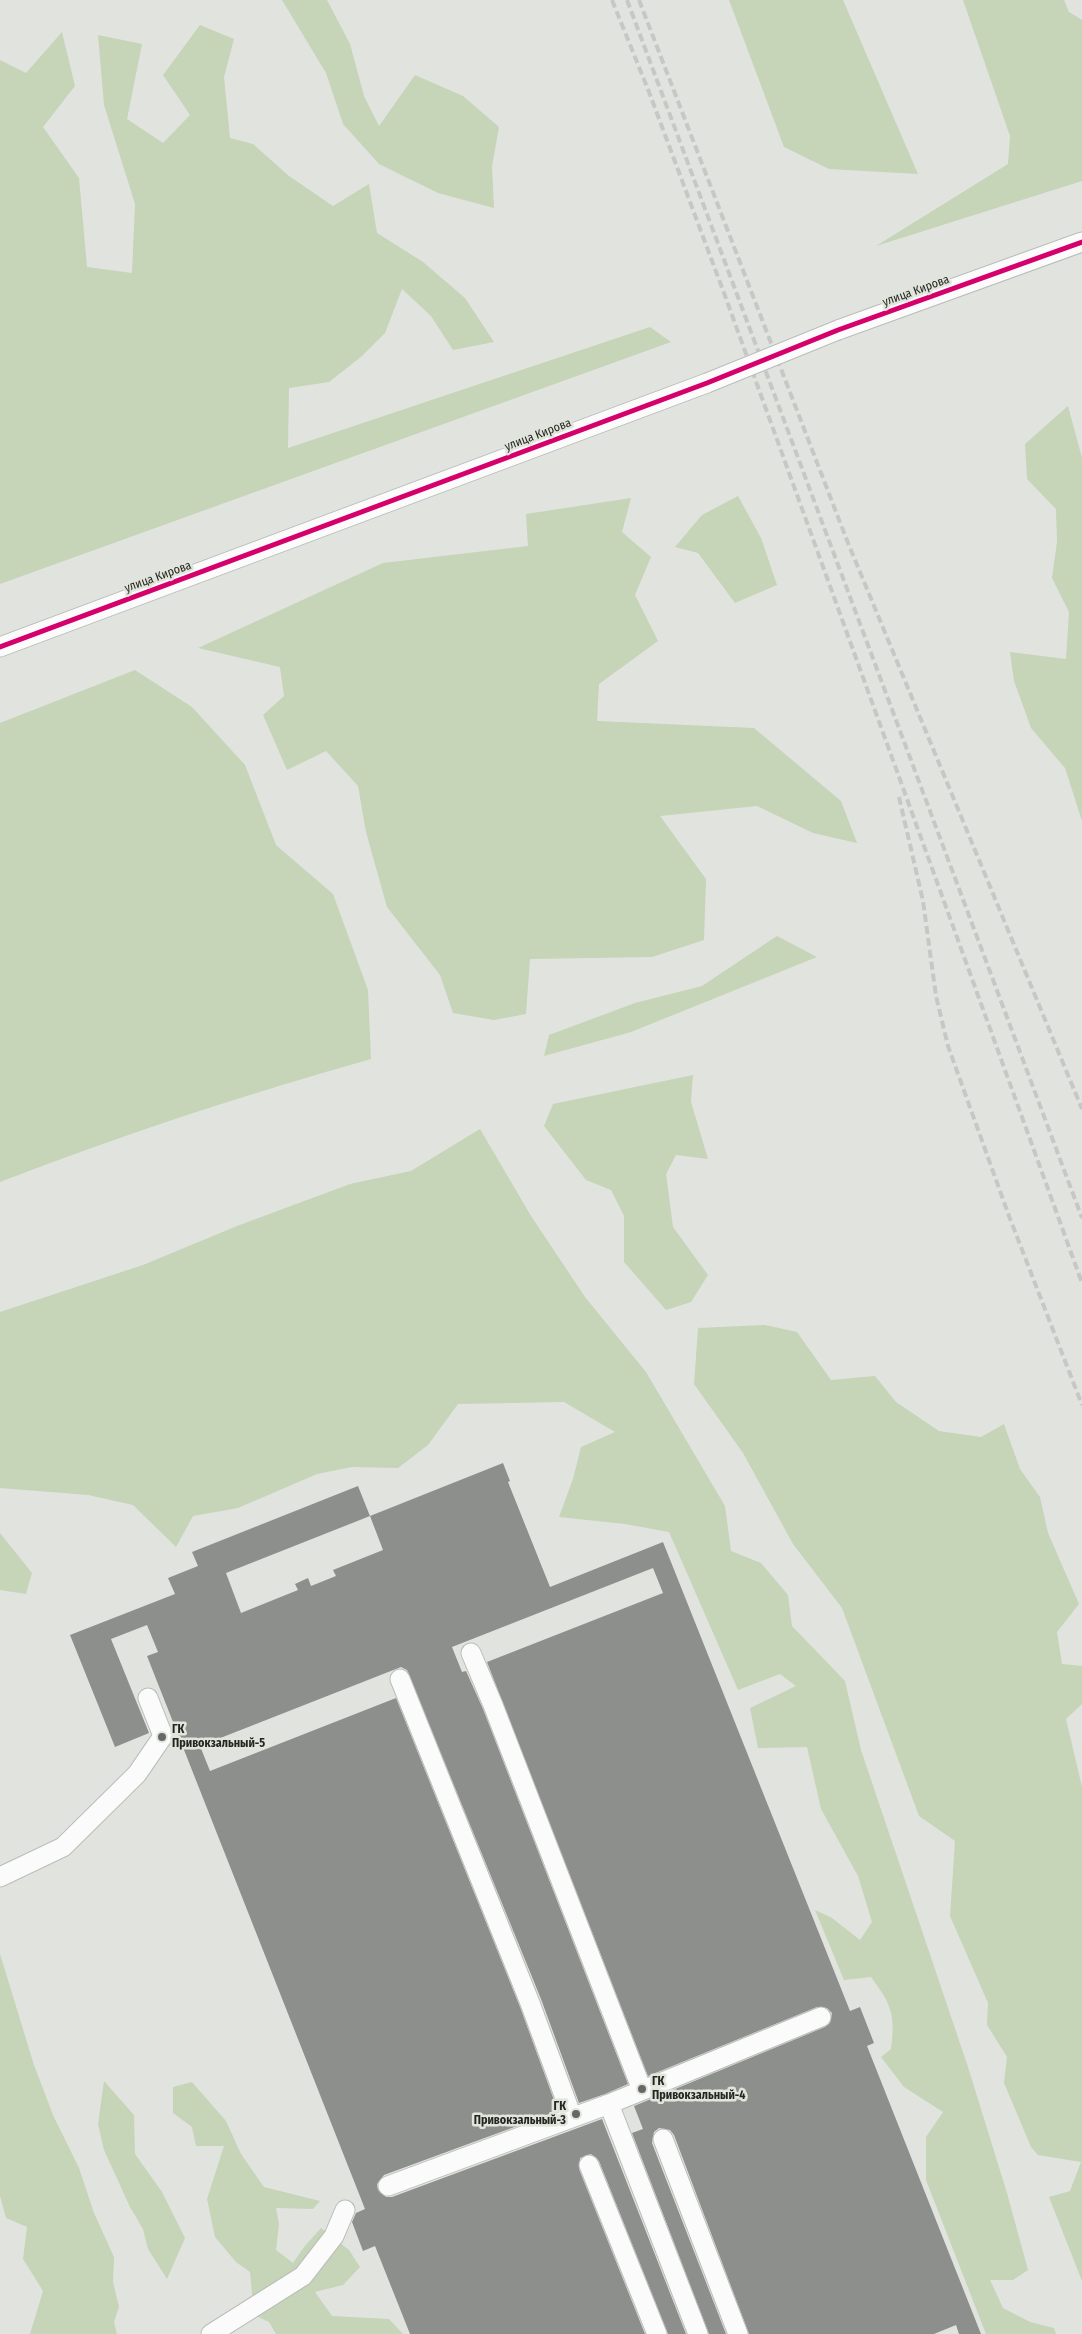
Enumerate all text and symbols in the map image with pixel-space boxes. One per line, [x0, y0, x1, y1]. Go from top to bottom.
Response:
street label: улица Кирова [881, 272, 951, 310]
street label: улица Кирова [503, 416, 573, 454]
street label: улица Кирова [123, 558, 193, 596]
place label: ГК Привокзальный-5 [172, 1723, 265, 1751]
marker: ГК Привокзальный-5 [156, 1731, 168, 1743]
place label: ГК Привокзальный-4 [652, 2075, 745, 2103]
marker: ГК Привокзальный-4 [636, 2083, 648, 2095]
place label: ГК Привокзальный-3 [474, 2100, 566, 2128]
marker: ГК Привокзальный-3 [570, 2108, 582, 2120]

